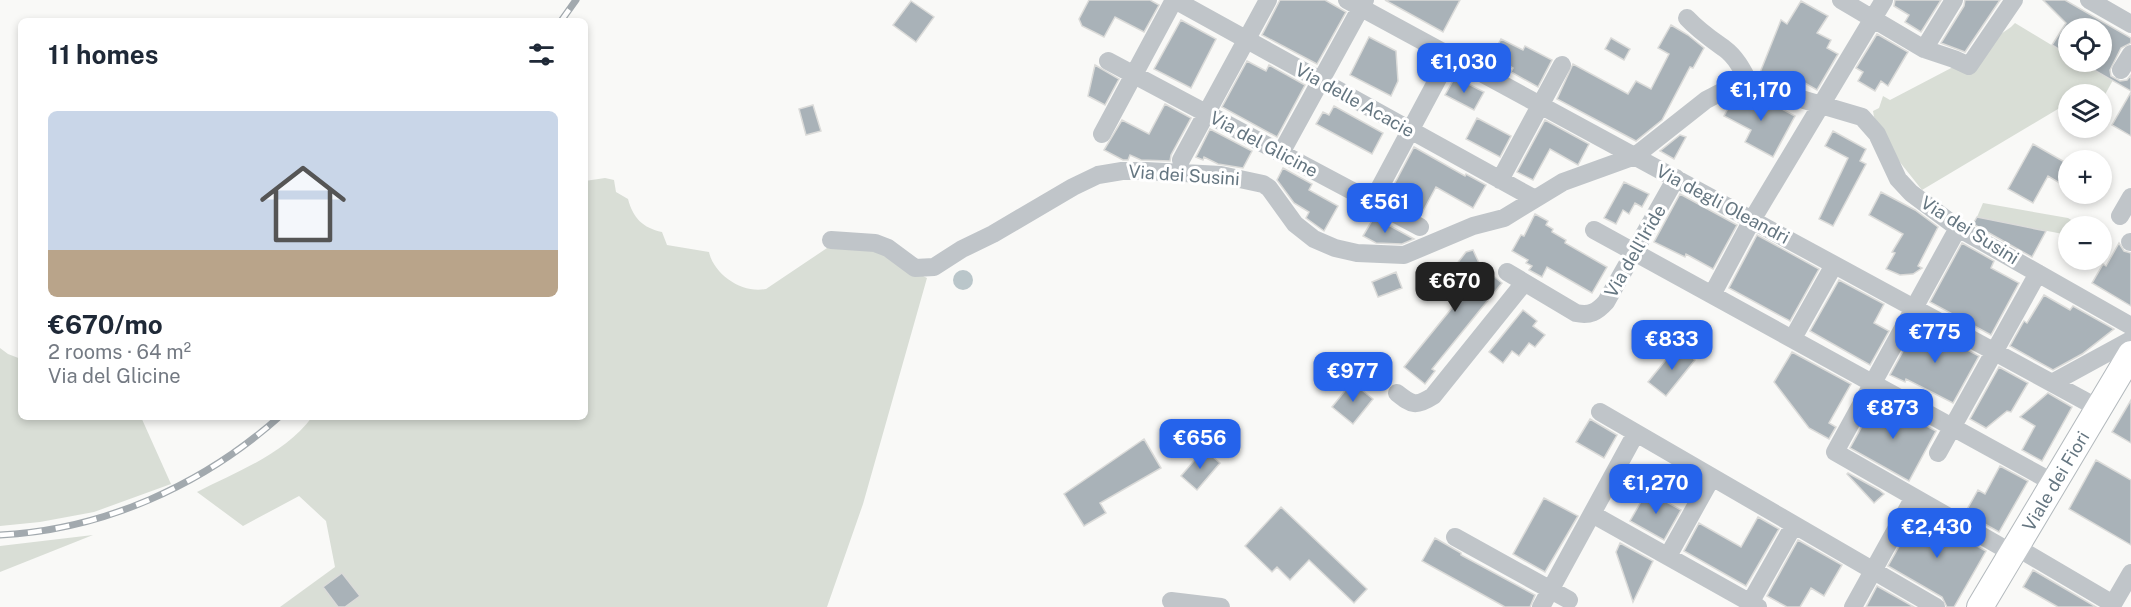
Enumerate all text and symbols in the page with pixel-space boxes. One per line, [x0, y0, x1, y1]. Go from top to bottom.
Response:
map controls [2058, 18, 2112, 270]
button: locate [2058, 18, 2112, 72]
icon: filters [525, 38, 558, 71]
text: 11 homes [48, 39, 158, 70]
pin: €1,030 [1415, 43, 1513, 94]
text: €1,030 [1431, 50, 1497, 74]
street label: Via delle Acacie [1292, 59, 1418, 141]
pin: €1,170 [1712, 71, 1810, 122]
text: €1,170 [1731, 78, 1791, 102]
button: layers [2058, 84, 2112, 138]
street label: Via del Glicine [1206, 107, 1322, 181]
icon: home [249, 150, 357, 258]
button: + [2058, 150, 2112, 204]
street label: Via degli Oleandri [1653, 160, 1793, 248]
street label: Via dei Susini [1128, 161, 1240, 189]
pin: €561 [1349, 183, 1421, 234]
text: €561 [1361, 190, 1409, 214]
street label: Via dei Susini [1917, 192, 2023, 268]
street label: Via dell'Iride [1600, 201, 1670, 301]
button: − [2058, 216, 2112, 270]
pin: €670 [1419, 262, 1491, 313]
text: €670 [1429, 269, 1481, 293]
text: €670/mo [48, 309, 163, 340]
pin: €775 [1899, 313, 1971, 364]
pin: €833 [1636, 320, 1708, 371]
text: €775 [1909, 320, 1961, 344]
text: €833 [1646, 327, 1698, 351]
text: 2 rooms · 64 m² [48, 340, 191, 364]
pin: €977 [1317, 352, 1389, 403]
text: €977 [1327, 359, 1379, 383]
text: Via del Glicine [48, 364, 181, 388]
pin: €873 [1857, 389, 1929, 440]
text: €873 [1867, 396, 1919, 420]
pin: €656 [1164, 419, 1236, 470]
text: €656 [1174, 426, 1226, 450]
street label: Viale dei Fiori [2018, 427, 2093, 534]
pin: €1,270 [1607, 464, 1705, 515]
text: €1,270 [1623, 471, 1689, 495]
pin: €2,430 [1888, 508, 1986, 559]
text: €2,430 [1902, 515, 1972, 539]

